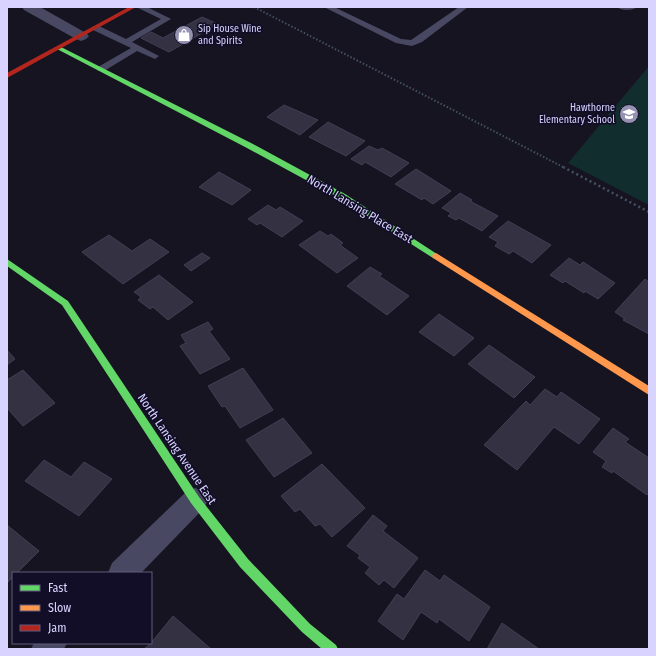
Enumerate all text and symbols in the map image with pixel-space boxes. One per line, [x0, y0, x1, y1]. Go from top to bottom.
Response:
place label: Sip House Wine and Spirits [198, 23, 262, 47]
shop icon: Sip House Wine and Spirits [173, 24, 195, 46]
place label: Hawthorne Elementary School [539, 102, 615, 126]
school or university icon: Hawthorne Elementary School [618, 103, 640, 125]
street label: North Lansing Place East [305, 172, 415, 246]
street label: North Lansing Avenue East [135, 391, 219, 507]
legend [12, 572, 152, 644]
text: Fast [48, 581, 67, 595]
text: Slow [48, 601, 71, 615]
text: Jam [48, 621, 66, 635]

